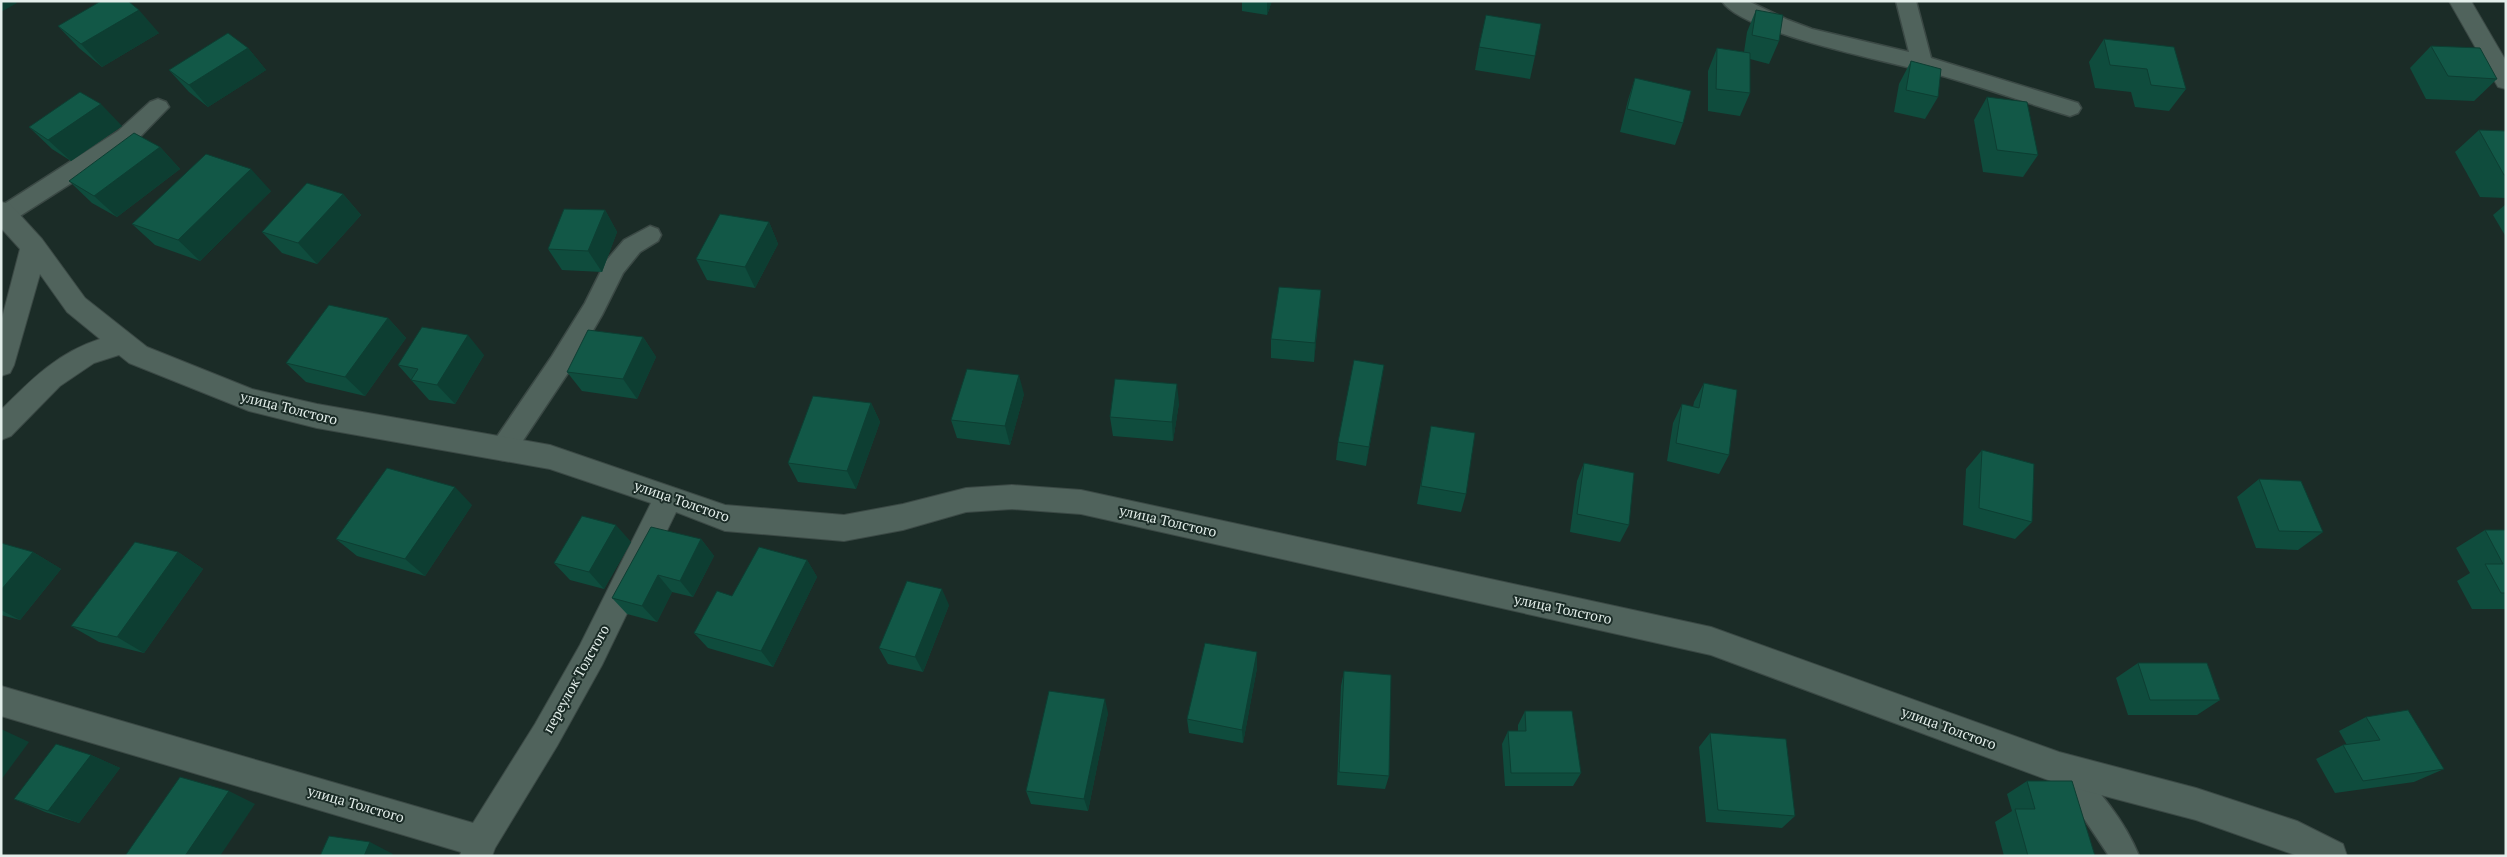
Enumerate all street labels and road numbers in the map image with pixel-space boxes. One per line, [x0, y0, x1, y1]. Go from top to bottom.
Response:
street label: улица Толстого [238, 386, 340, 429]
street label: улица Толстого [631, 475, 733, 526]
street label: улица Толстого [1117, 500, 1219, 541]
street label: улица Толстого [1511, 589, 1614, 628]
street label: переулок Толстого [538, 621, 613, 736]
street label: улица Толстого [1898, 701, 1999, 754]
street label: улица Толстого [305, 780, 407, 826]

